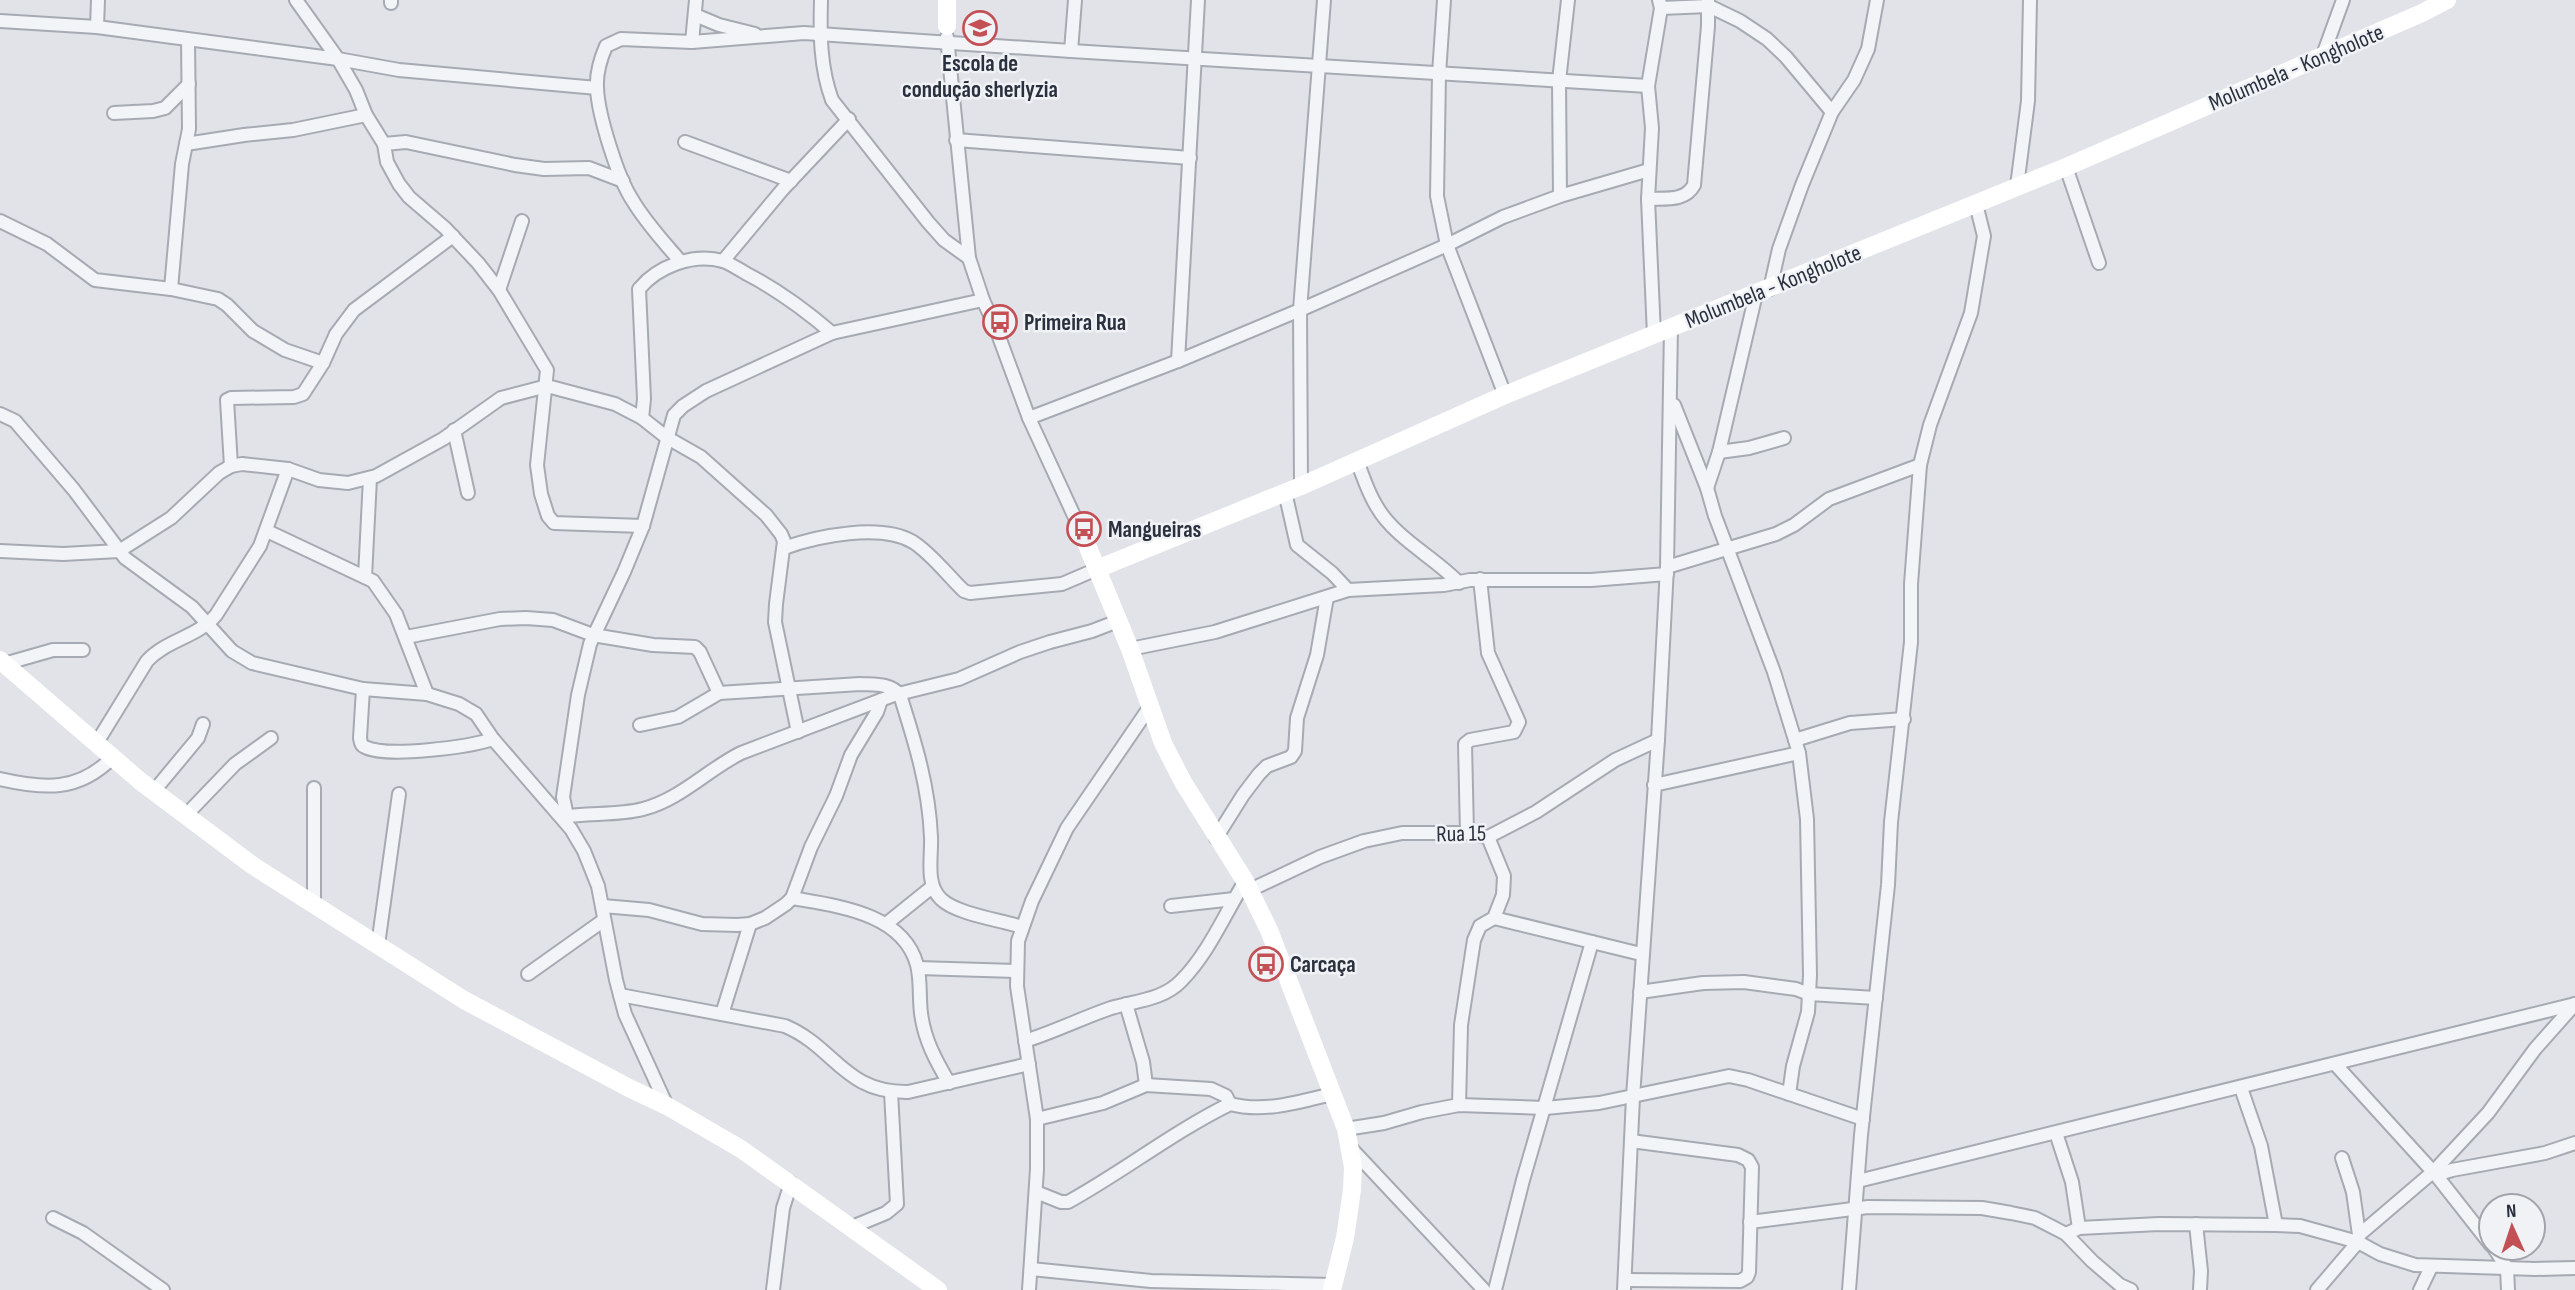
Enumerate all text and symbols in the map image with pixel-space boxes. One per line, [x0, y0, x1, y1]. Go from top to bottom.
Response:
school or university icon: Escola de condução sherlyzia [961, 9, 999, 47]
street label: Molumbela - Kongholote [2205, 18, 2388, 117]
place label: Escola de condução sherlyzia [902, 50, 1058, 104]
street label: Molumbela - Kongholote [1681, 239, 1866, 335]
bus stop icon: Primeira Rua [981, 303, 1019, 341]
place label: Primeira Rua [1024, 309, 1126, 337]
bus stop icon: Mangueiras [1065, 510, 1103, 548]
place label: Mangueiras [1108, 516, 1202, 544]
street label: Rua 15 [1436, 820, 1486, 848]
bus stop icon: Carcaça [1247, 945, 1285, 983]
place label: Carcaça [1290, 951, 1356, 979]
north arrow [2477, 1192, 2547, 1262]
text: N [2506, 1200, 2517, 1223]

